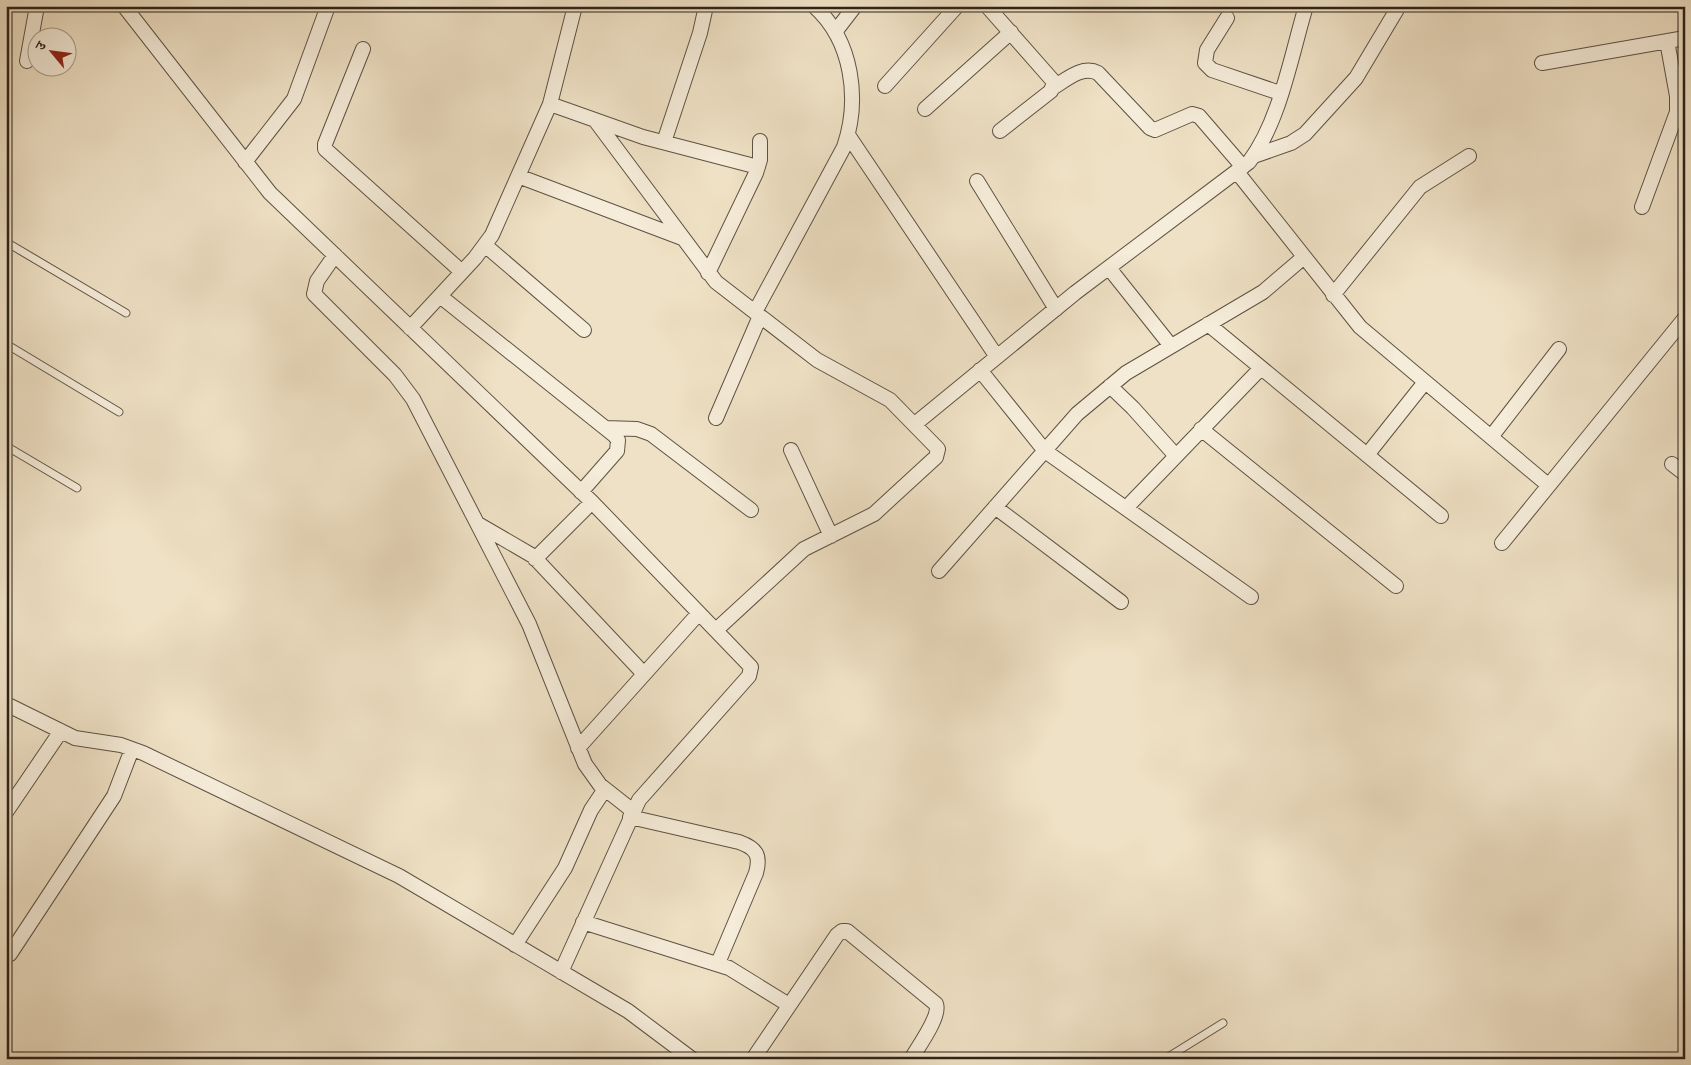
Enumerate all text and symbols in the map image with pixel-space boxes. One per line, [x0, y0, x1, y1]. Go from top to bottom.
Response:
north arrow [28, 28, 78, 78]
text: उ [31, 37, 51, 54]

